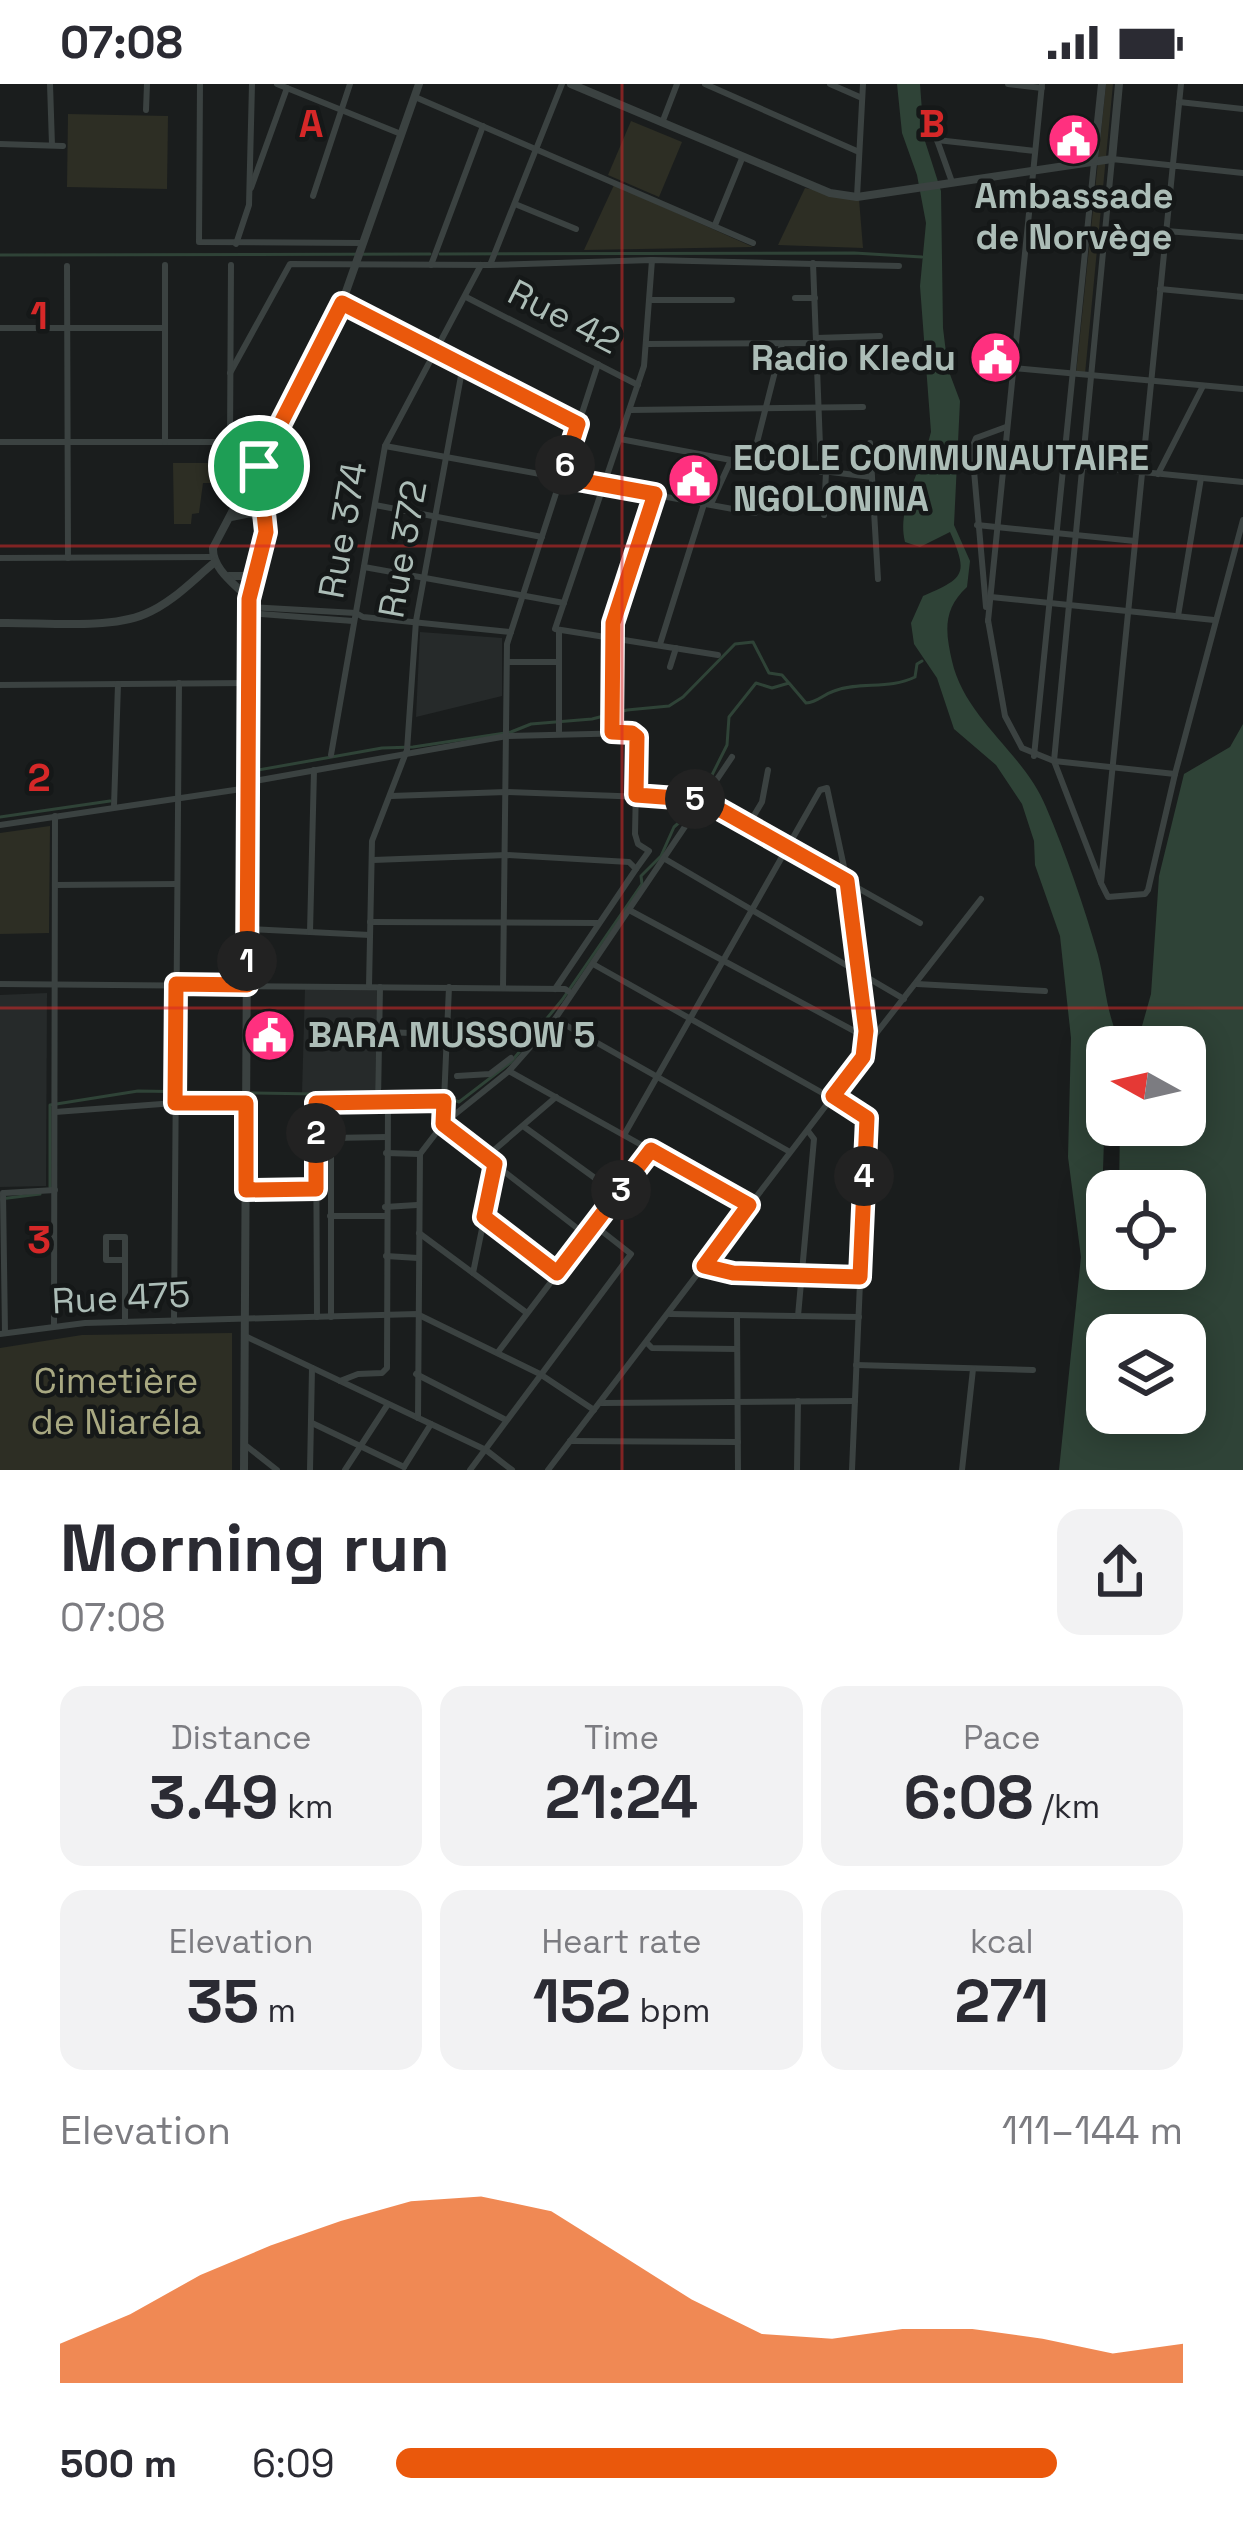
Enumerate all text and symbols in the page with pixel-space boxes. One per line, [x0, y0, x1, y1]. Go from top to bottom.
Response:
text: 07:08 [60, 14, 183, 71]
text: A [299, 99, 324, 148]
text: B [919, 99, 945, 148]
public building icon: Ambassade de Norvège [1046, 112, 1102, 168]
place label: Ambassade de Norvège [975, 173, 1173, 260]
street label: Rue 42 [500, 269, 628, 365]
text: 1 [30, 291, 48, 340]
public building icon: Radio Kledu [967, 330, 1023, 386]
place label: Radio Kledu [751, 335, 956, 381]
pin [208, 415, 310, 517]
icon: arrive [226, 433, 292, 499]
pin: 6 [535, 435, 595, 495]
place label: ECOLE COMMUNAUTAIRE NGOLONINA [733, 435, 1149, 522]
text: 6 [555, 444, 575, 486]
public building icon: ECOLE COMMUNAUTAIRE NGOLONINA [666, 451, 722, 507]
street label: Rue 374 [308, 458, 378, 602]
street label: Rue 372 [368, 477, 438, 621]
text: 2 [27, 753, 51, 802]
pin: 5 [665, 769, 725, 829]
text: 5 [685, 778, 705, 820]
pin: 1 [217, 931, 277, 991]
text: 1 [240, 940, 254, 982]
public building icon: BARA MUSSOW 5 [241, 1007, 297, 1063]
place label: BARA MUSSOW 5 [308, 1012, 595, 1058]
north arrow [1086, 1026, 1206, 1146]
map controls [1086, 1026, 1206, 1434]
pin: 2 [286, 1103, 346, 1163]
text: 2 [306, 1112, 326, 1154]
pin: 4 [834, 1146, 894, 1206]
text: 4 [854, 1155, 875, 1197]
pin: 3 [591, 1160, 651, 1220]
text: 3 [611, 1169, 631, 1211]
button: locate [1086, 1170, 1206, 1290]
text: 3 [27, 1215, 51, 1264]
street label: Rue 475 [51, 1271, 191, 1325]
button: layers [1086, 1314, 1206, 1434]
park label: Cimetière de Niaréla [31, 1358, 201, 1445]
text: Morning run [60, 1506, 450, 1590]
button: share [1057, 1509, 1183, 1635]
text: 07:08 [60, 1593, 165, 1642]
text: Distance [171, 1717, 311, 1759]
text: Time [584, 1717, 659, 1759]
text: Pace [963, 1717, 1040, 1759]
text: 3.49 [149, 1759, 279, 1836]
text: 21:24 [545, 1759, 698, 1836]
text: 6:08 [903, 1759, 1033, 1836]
text: km [279, 1786, 333, 1828]
text: /km [1033, 1786, 1100, 1828]
text: Elevation [169, 1921, 313, 1963]
text: Heart rate [541, 1921, 702, 1963]
text: kcal [970, 1921, 1034, 1963]
text: 35 [186, 1963, 259, 2040]
text: 152 [533, 1963, 631, 2040]
text: 271 [954, 1963, 1049, 2040]
text: m [259, 1990, 296, 2032]
text: bpm [631, 1990, 710, 2032]
text: Elevation [60, 2106, 231, 2155]
text: 111–144 m [1002, 2106, 1183, 2155]
text: 500 m [60, 2439, 177, 2488]
text: 6:09 [252, 2439, 335, 2488]

